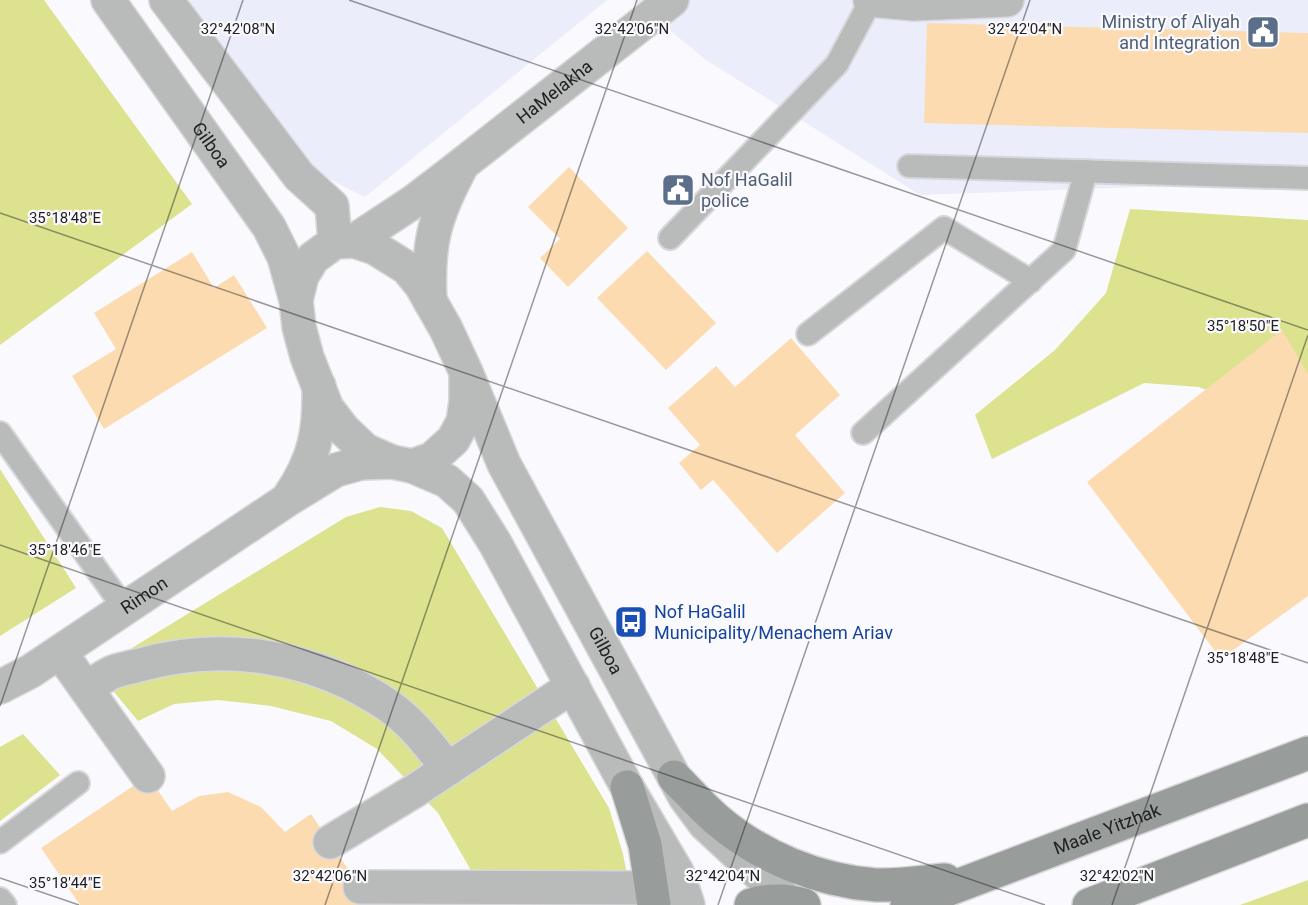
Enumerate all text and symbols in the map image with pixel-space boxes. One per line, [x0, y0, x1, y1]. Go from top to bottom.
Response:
place label: Ministry of Aliyah and Integration [1102, 11, 1240, 53]
public building icon: Ministry of Aliyah and Integration [1245, 14, 1281, 50]
text: 32°42'08"N [201, 20, 275, 38]
text: 32°42'06"N [595, 20, 669, 38]
text: 32°42'04"N [988, 20, 1062, 38]
street label: HaMelakha [512, 55, 596, 128]
street label: Gilboa [188, 118, 235, 172]
place label: Nof HaGalil police [701, 169, 793, 211]
public building icon: Nof HaGalil police [660, 172, 696, 208]
text: 35°18'48"E [29, 209, 102, 227]
text: 35°18'50"E [1207, 317, 1280, 335]
text: 35°18'46"E [29, 541, 102, 559]
street label: Rimon [117, 572, 171, 618]
place label: Nof HaGalil Municipality/Menachem Ariav [654, 601, 893, 643]
bus stop icon: Nof HaGalil Municipality/Menachem Ariav [613, 604, 649, 640]
street label: Gilboa [584, 623, 627, 678]
text: 35°18'48"E [1207, 649, 1280, 667]
street label: Maale Yitzhak [1051, 799, 1164, 858]
text: 32°42'06"N [293, 867, 367, 885]
text: 32°42'04"N [686, 867, 760, 885]
text: 32°42'02"N [1080, 867, 1154, 885]
text: 35°18'44"E [29, 874, 102, 892]

